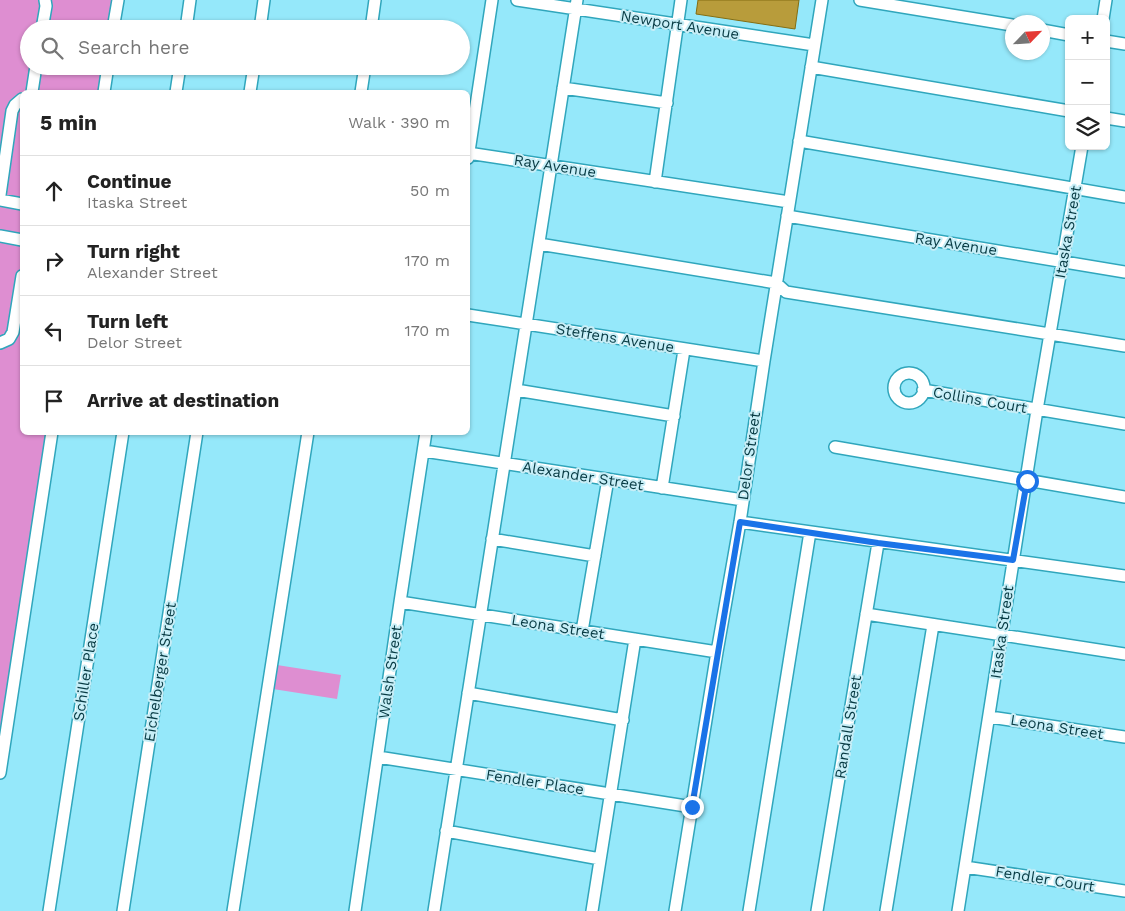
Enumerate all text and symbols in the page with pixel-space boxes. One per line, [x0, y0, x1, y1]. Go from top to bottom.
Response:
street label: Newport Avenue [619, 7, 741, 43]
north arrow [1005, 15, 1050, 60]
map controls [1065, 15, 1110, 150]
button: + [1065, 15, 1110, 60]
search box [20, 20, 470, 75]
icon: search [38, 34, 66, 62]
text: Search here [78, 36, 189, 59]
button: − [1065, 60, 1110, 105]
button: layers [1065, 105, 1110, 150]
text: 5 min [40, 110, 97, 135]
text: Walk · 390 m [348, 113, 450, 132]
street label: Ray Avenue [513, 151, 597, 181]
text: Continue [87, 170, 171, 193]
icon: ahead [40, 177, 68, 205]
text: 50 m [410, 181, 450, 200]
street label: Itaska Street [1051, 184, 1085, 280]
text: Itaska Street [87, 193, 187, 212]
street label: Ray Avenue [914, 229, 998, 259]
text: Turn right [87, 240, 180, 263]
icon: right [40, 247, 68, 275]
text: 170 m [404, 251, 450, 270]
text: Alexander Street [87, 263, 218, 282]
text: Turn left [87, 310, 168, 333]
icon: left [40, 317, 68, 345]
street label: Steffens Avenue [555, 320, 675, 356]
text: 170 m [404, 321, 450, 340]
text: Delor Street [87, 333, 182, 352]
street label: Collins Court [932, 383, 1029, 417]
icon: arrive [40, 387, 68, 415]
text: Arrive at destination [87, 389, 279, 412]
street label: Delor Street [734, 410, 764, 501]
street label: Alexander Street [521, 458, 646, 495]
route start [1016, 470, 1039, 493]
street label: Itaska Street [987, 584, 1018, 680]
street label: Eichelberger Street [140, 600, 180, 743]
street label: Leona Street [510, 611, 607, 643]
street label: Schiller Place [69, 622, 103, 722]
street label: Walsh Street [375, 623, 406, 720]
street label: Randall Street [831, 673, 865, 780]
street label: Leona Street [1009, 711, 1106, 743]
street label: Fendler Place [485, 765, 585, 799]
route end [681, 796, 704, 819]
street label: Fendler Court [994, 862, 1097, 896]

